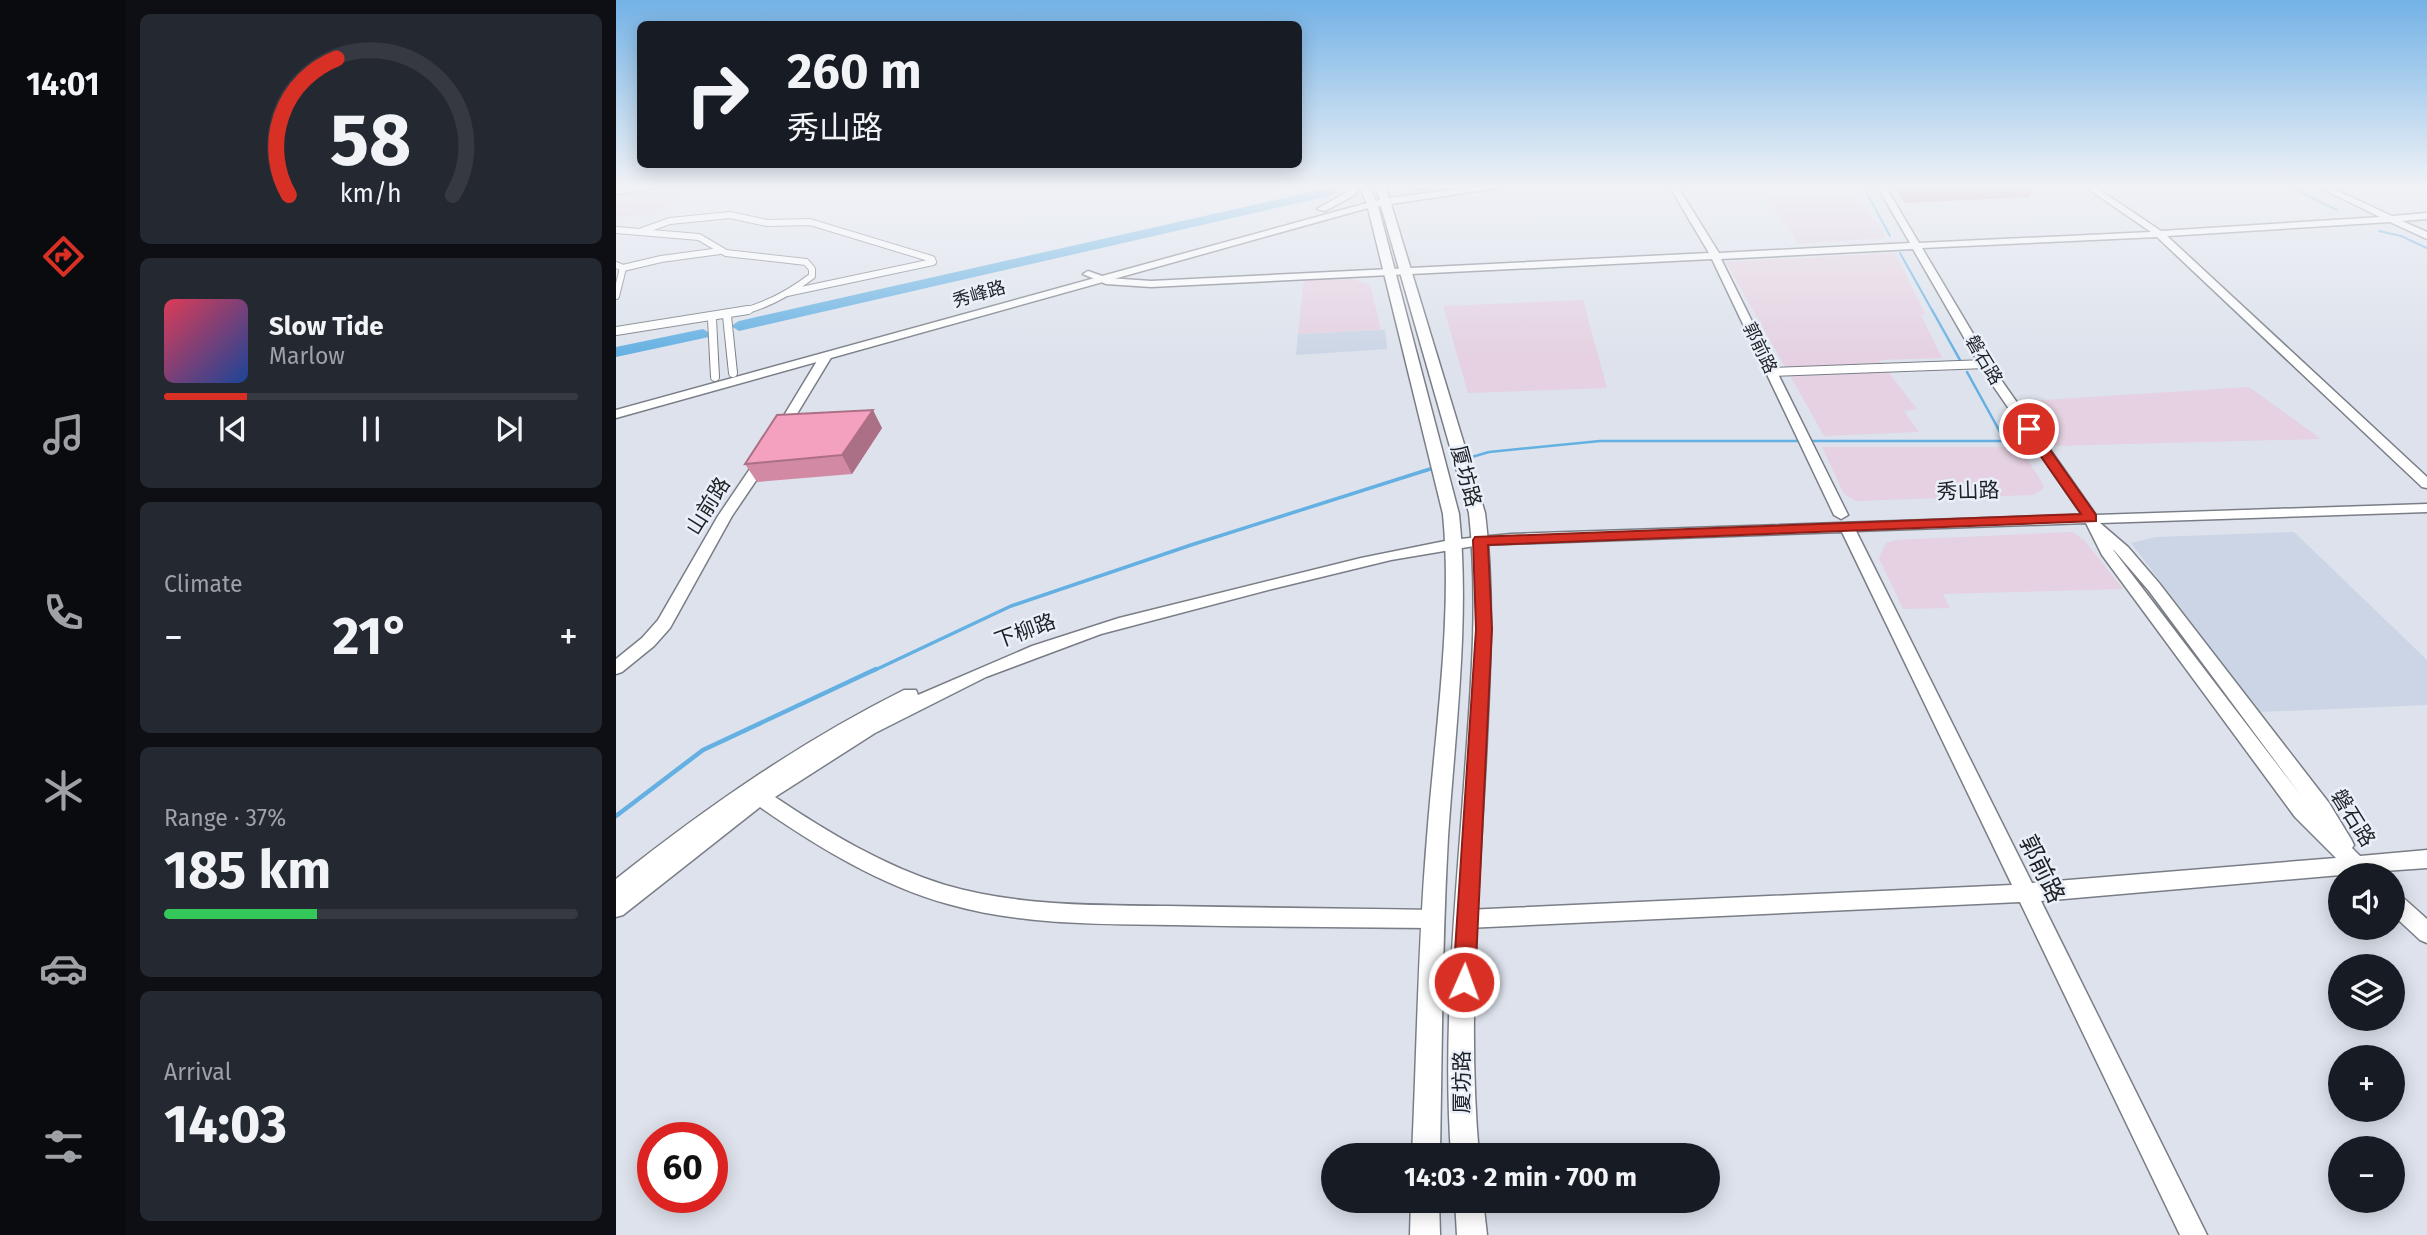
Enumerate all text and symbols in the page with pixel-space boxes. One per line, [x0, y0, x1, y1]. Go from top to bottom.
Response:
text: 260 m [787, 42, 922, 101]
icon: right [672, 49, 763, 140]
text: 14:01 [26, 65, 100, 103]
text: 58 [330, 97, 412, 184]
text: 秀山路 [787, 109, 883, 147]
text: km/h [340, 179, 402, 209]
icon: directions [39, 232, 88, 281]
street label: 秀峰路 [950, 276, 1008, 312]
text: Slow Tide [269, 311, 384, 342]
street label: 郭前路 [1738, 319, 1782, 377]
street label: 磐石路 [1961, 331, 2007, 389]
text: Marlow [269, 342, 345, 370]
pin [1999, 399, 2059, 459]
icon: music [39, 410, 88, 459]
icon: previous [214, 410, 252, 448]
icon: pause [352, 410, 390, 448]
icon: next [490, 410, 528, 448]
icon: arrive [2010, 410, 2048, 448]
street label: 厦坊路 [1445, 442, 1487, 510]
street label: 山前路 [680, 472, 736, 540]
street label: 秀山路 [1936, 477, 2000, 505]
text: Climate [164, 570, 243, 598]
icon: phone [39, 588, 88, 637]
text: 21° [333, 605, 410, 668]
street label: 下柳路 [991, 608, 1059, 654]
text: − [164, 614, 183, 660]
text: + [559, 614, 578, 660]
icon: climate [39, 766, 88, 815]
street label: 磐石路 [2325, 784, 2381, 852]
text: Range · 37% [164, 804, 286, 832]
street label: 郭前路 [2014, 831, 2070, 907]
text: 185 km [164, 839, 331, 902]
map controls [2328, 863, 2405, 1213]
button: sound [2328, 863, 2405, 940]
icon: car [39, 944, 88, 993]
position arrow [1427, 945, 1501, 1019]
button: layers [2328, 954, 2405, 1031]
button: + [2328, 1045, 2405, 1122]
street label: 厦坊路 [1449, 1051, 1475, 1114]
text: Arrival [164, 1058, 231, 1086]
text: 14:03 [164, 1093, 287, 1156]
icon: filters [39, 1122, 88, 1171]
speed limit sign: 60 [637, 1122, 728, 1213]
button: − [2328, 1136, 2405, 1213]
text: 14:03 · 2 min · 700 m [1404, 1162, 1637, 1193]

